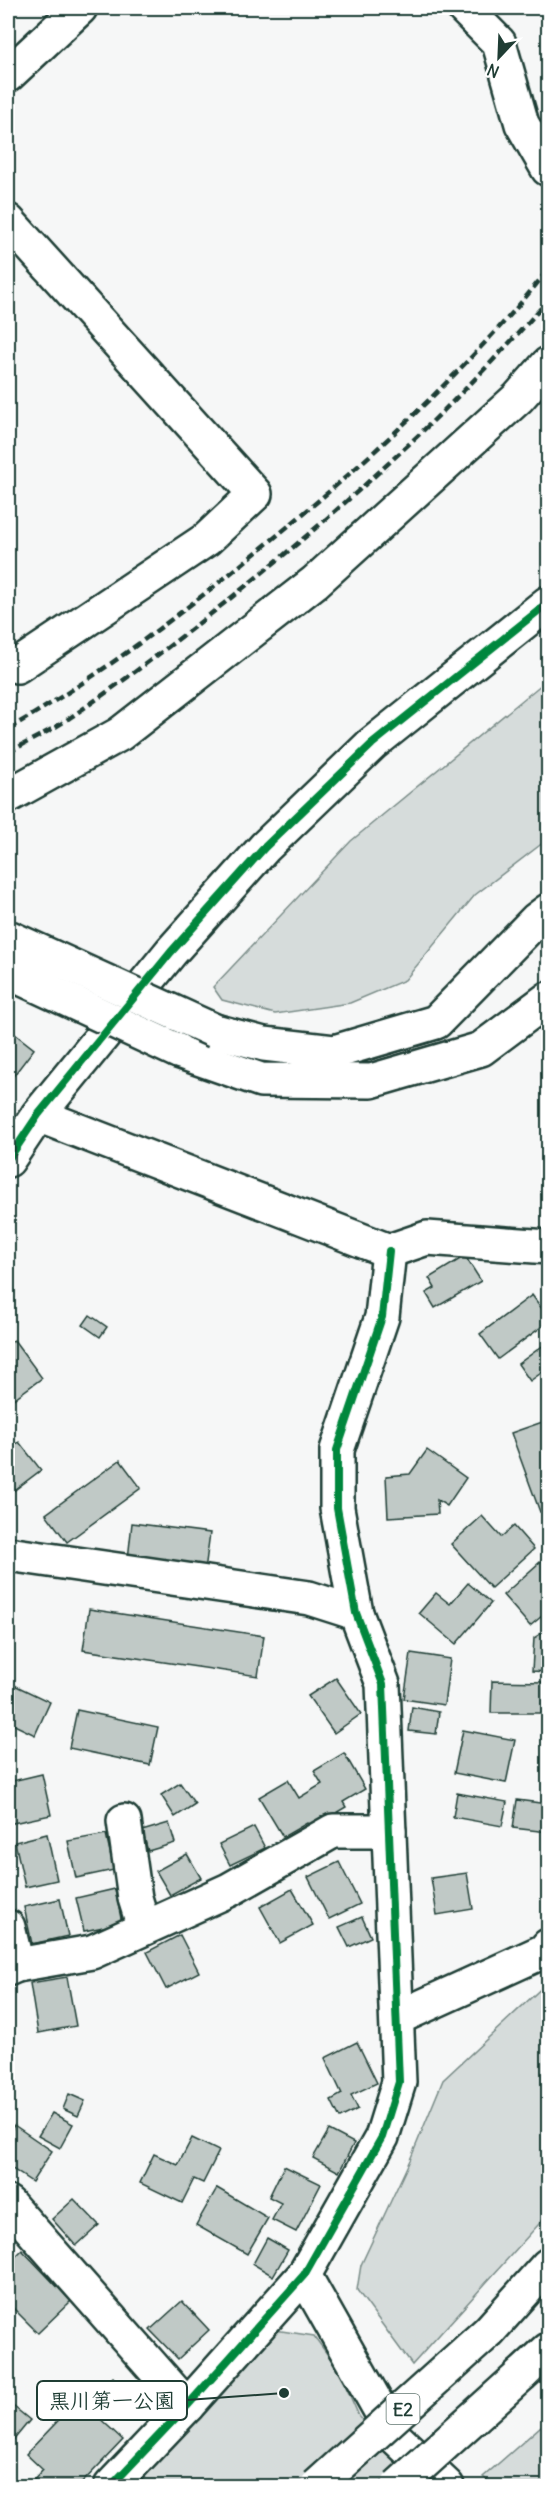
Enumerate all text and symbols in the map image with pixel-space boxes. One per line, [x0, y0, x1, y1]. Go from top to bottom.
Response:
north arrow [469, 27, 529, 87]
text: N [484, 59, 502, 82]
callout: 黒川第一公園 [37, 2381, 187, 2420]
text: 黒川第一公園 [49, 2387, 175, 2414]
road number: E2 [386, 2394, 420, 2424]

